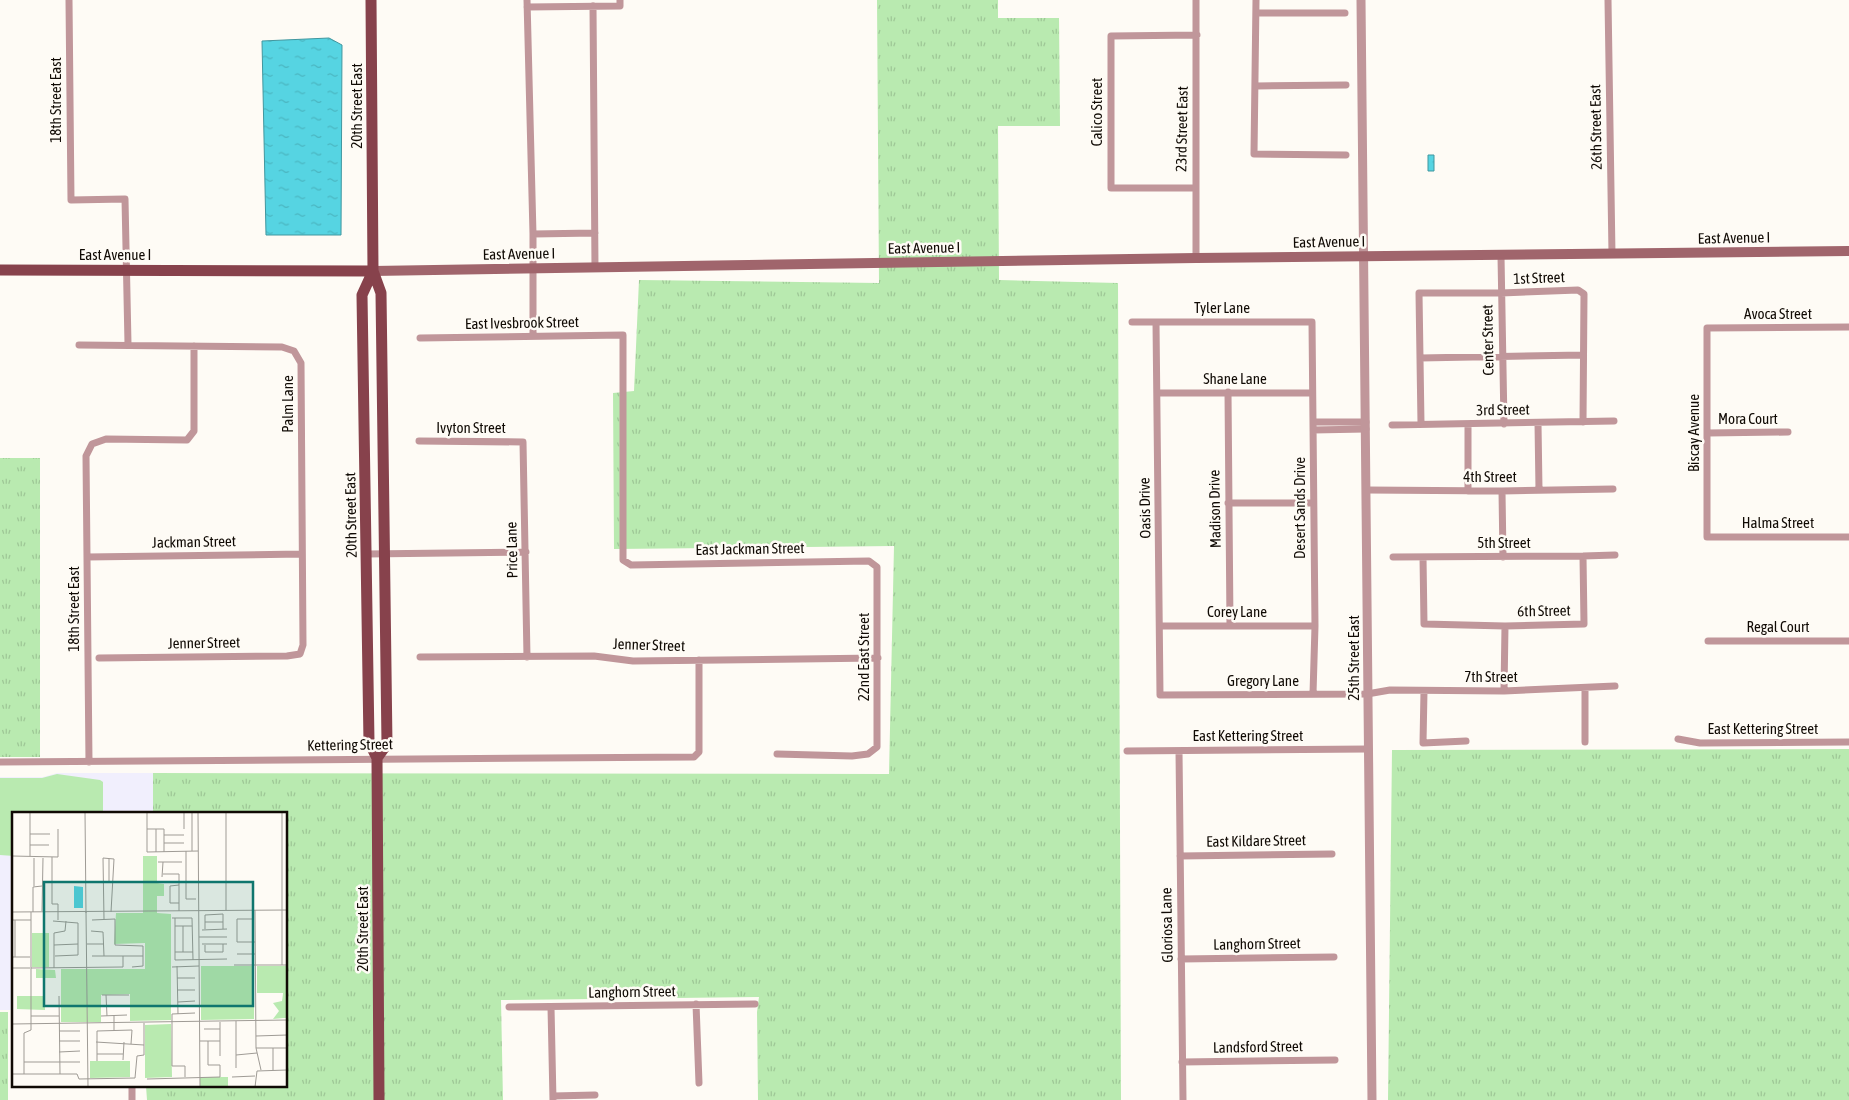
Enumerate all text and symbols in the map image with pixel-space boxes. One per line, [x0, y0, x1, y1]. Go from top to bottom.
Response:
street label: 18th Street East [47, 57, 64, 143]
street label: 20th Street East [348, 63, 365, 149]
street label: Calico Street [1088, 78, 1105, 146]
street label: 26th Street East [1586, 84, 1605, 170]
street label: 23rd Street East [1172, 86, 1191, 172]
street label: East Avenue I [1698, 228, 1770, 247]
street label: East Avenue I [1293, 232, 1365, 251]
street label: East Avenue I [888, 238, 960, 257]
street label: East Avenue I [483, 244, 555, 263]
street label: East Avenue I [79, 246, 151, 263]
street label: 1st Street [1513, 268, 1565, 287]
street label: Tyler Lane [1194, 299, 1250, 316]
street label: Center Street [1478, 304, 1497, 376]
street label: Avoca Street [1744, 305, 1812, 322]
street label: East Ivesbrook Street [465, 313, 579, 332]
street label: Shane Lane [1203, 370, 1267, 387]
street label: Palm Lane [279, 375, 296, 433]
street label: Biscay Avenue [1685, 394, 1702, 472]
street label: 3rd Street [1476, 401, 1530, 418]
street label: Mora Court [1718, 410, 1778, 427]
street label: Ivyton Street [436, 419, 506, 436]
street label: Desert Sands Drive [1291, 457, 1308, 559]
street label: 4th Street [1463, 468, 1517, 485]
street label: Madison Drive [1205, 469, 1224, 548]
street label: 20th Street East [341, 472, 360, 558]
street label: Oasis Drive [1135, 477, 1154, 539]
street label: Halma Street [1742, 514, 1814, 531]
street label: Price Lane [503, 521, 520, 578]
street label: Jackman Street [152, 532, 236, 551]
street label: 5th Street [1477, 534, 1531, 551]
street label: East Jackman Street [695, 539, 805, 558]
street label: 18th Street East [65, 566, 82, 652]
street label: 6th Street [1517, 602, 1571, 619]
street label: Corey Lane [1207, 603, 1267, 620]
street label: 22nd East Street [855, 613, 872, 701]
street label: 25th Street East [1345, 615, 1362, 701]
street label: Regal Court [1746, 618, 1810, 635]
street label: Jenner Street [168, 633, 240, 652]
street label: Jenner Street [613, 635, 685, 654]
street label: 7th Street [1464, 668, 1518, 685]
street label: Gregory Lane [1227, 672, 1299, 689]
street label: East Kettering Street [1708, 720, 1818, 737]
street label: East Kettering Street [1193, 727, 1303, 744]
street label: Kettering Street [307, 735, 393, 754]
inset map [12, 812, 288, 1088]
street label: East Kildare Street [1206, 831, 1306, 850]
street label: 20th Street East [354, 886, 371, 972]
street label: Gloriosa Lane [1157, 887, 1176, 963]
street label: Langhorn Street [1213, 934, 1301, 953]
street label: Langhorn Street [588, 982, 676, 1001]
street label: Landsford Street [1213, 1037, 1303, 1056]

